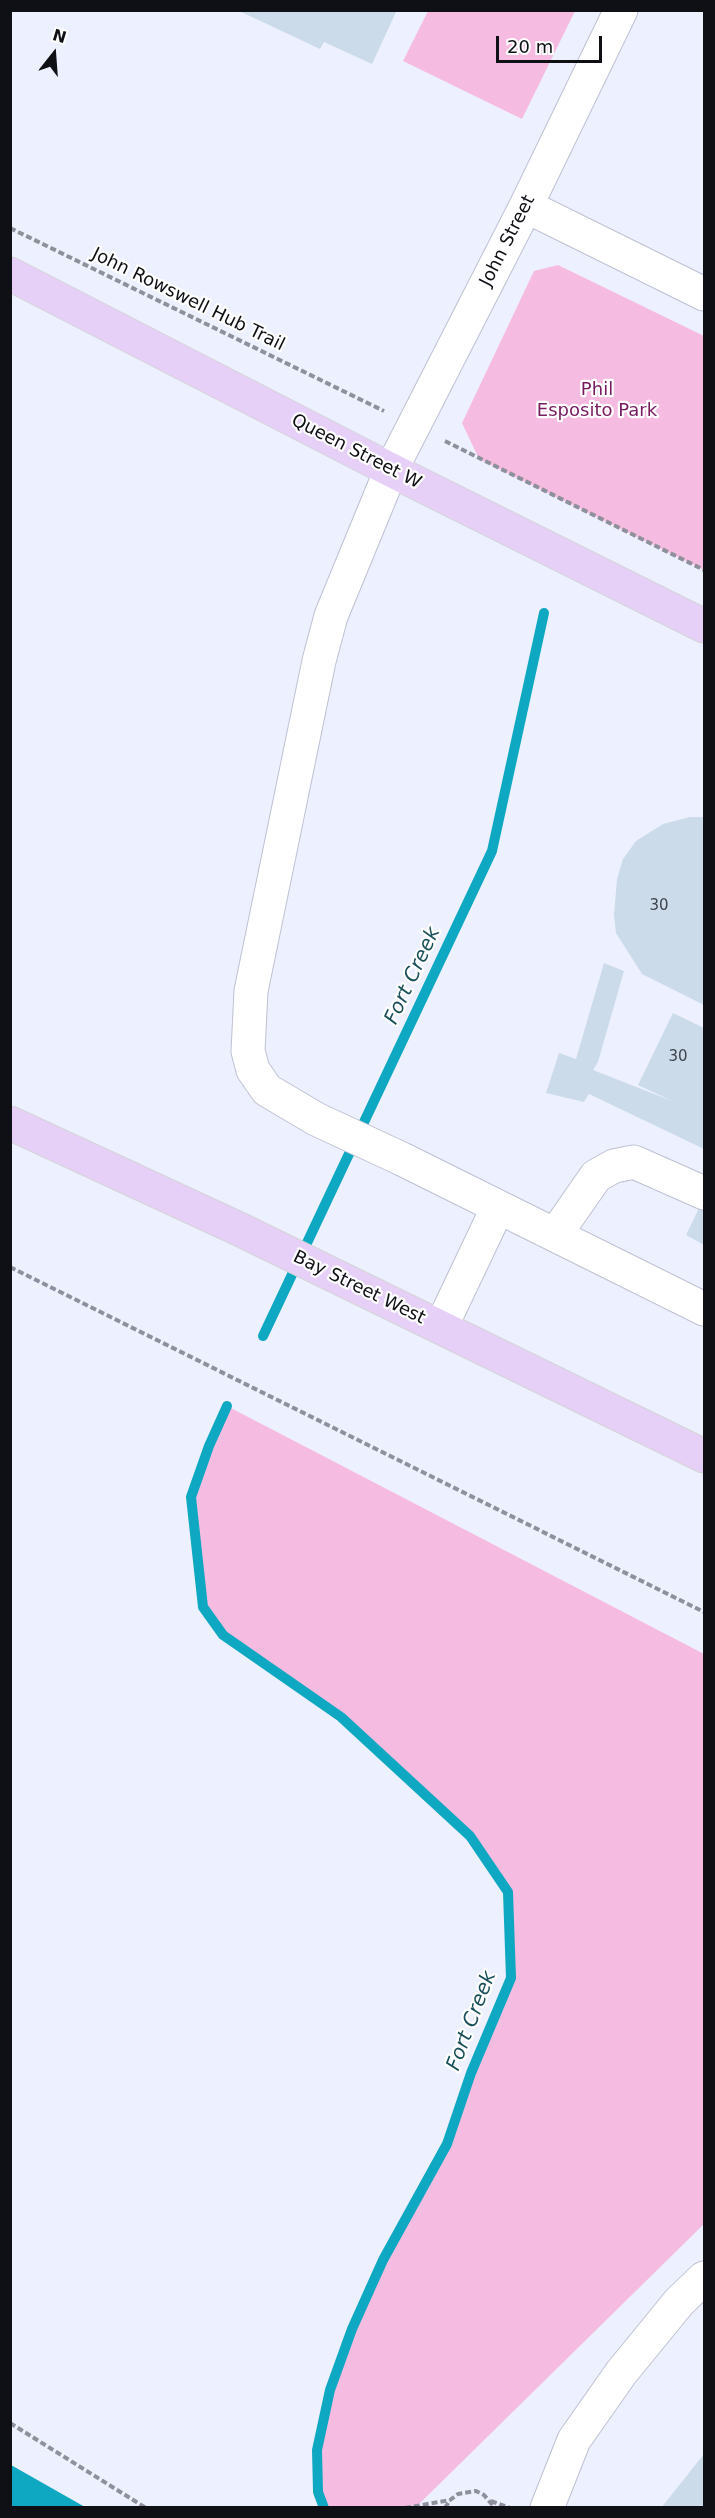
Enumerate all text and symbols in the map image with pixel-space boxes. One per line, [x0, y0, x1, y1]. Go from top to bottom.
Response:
north arrow [24, 24, 84, 84]
scale bar [499, 24, 606, 62]
text: N [50, 25, 69, 47]
text: 20 m [507, 36, 553, 57]
street label: John Street [476, 192, 540, 290]
street label: John Rowswell Hub Trail [88, 244, 288, 356]
park label: Phil Esposito Park [537, 379, 657, 422]
street label: Queen Street W [287, 410, 425, 494]
house number: 30 [649, 897, 669, 915]
water label: Fort Creek [380, 924, 446, 1028]
house number: 30 [668, 1048, 688, 1066]
street label: Bay Street West [289, 1247, 429, 1329]
water label: Fort Creek [442, 1968, 502, 2074]

